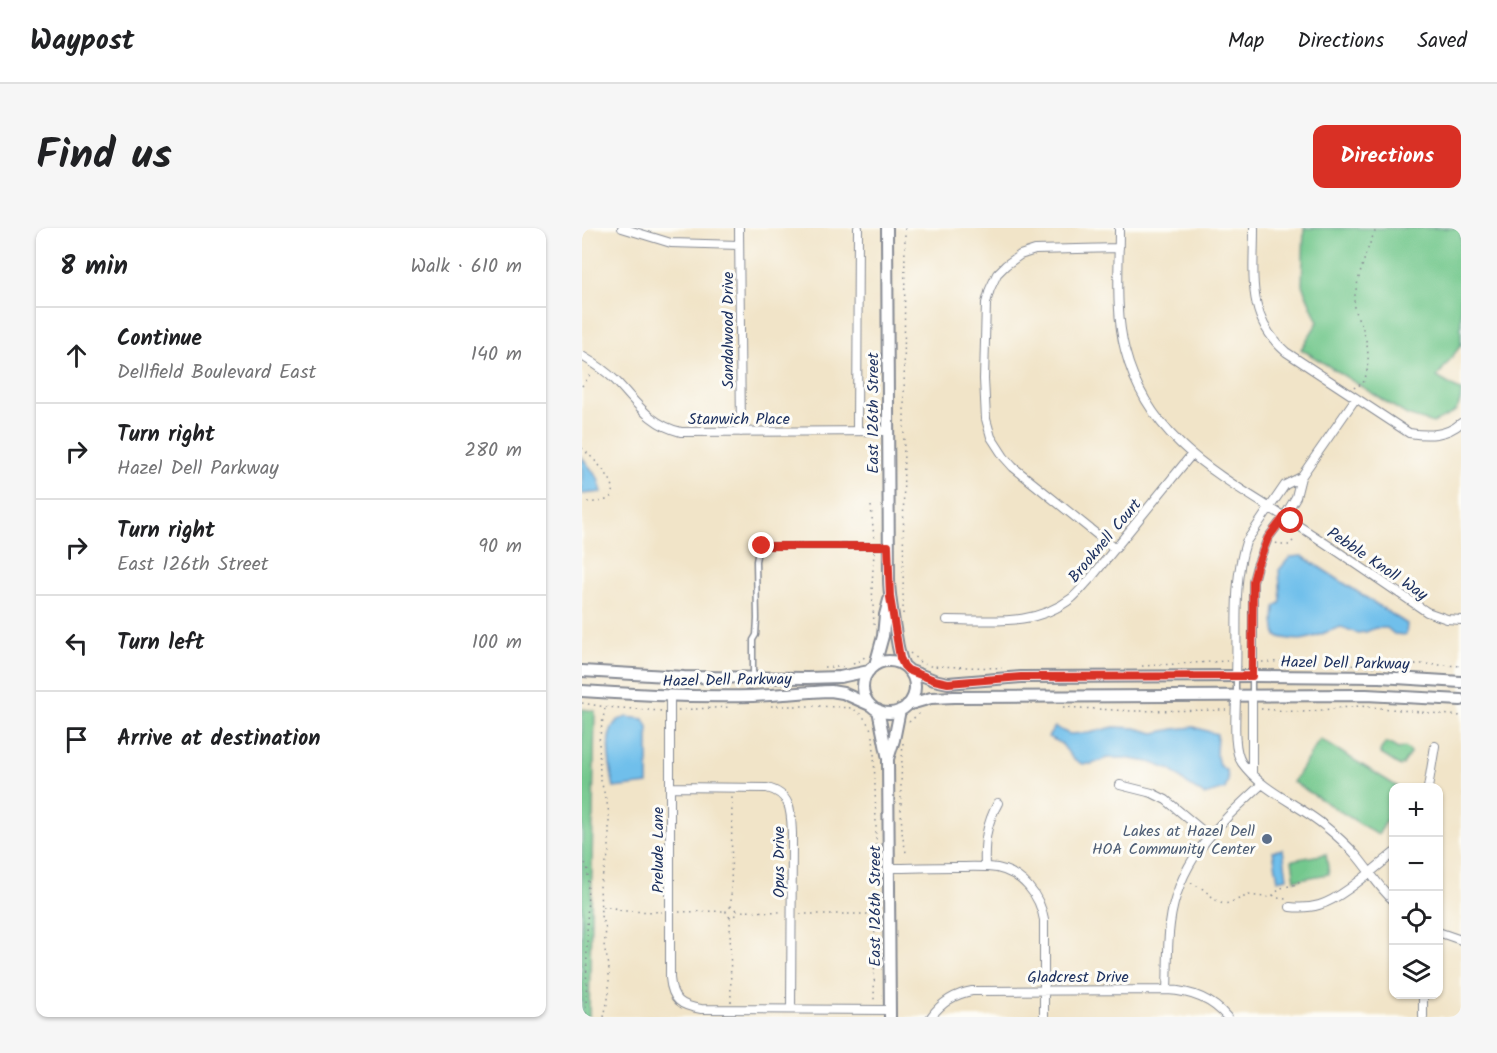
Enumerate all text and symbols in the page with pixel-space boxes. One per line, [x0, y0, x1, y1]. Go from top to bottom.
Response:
text: Waypost [30, 19, 134, 64]
text: Map [1228, 25, 1264, 58]
text: Directions [1297, 25, 1384, 58]
text: Saved [1417, 25, 1467, 58]
text: Find us [36, 123, 172, 190]
button: Directions [1313, 125, 1461, 188]
text: 8 min [60, 246, 128, 288]
text: Walk · 610 m [411, 251, 522, 283]
street label: Sandalwood Drive [716, 272, 741, 388]
text: Continue [117, 322, 202, 357]
icon: ahead [60, 339, 93, 372]
text: 140 m [471, 339, 522, 371]
street label: East 126th Street [861, 352, 886, 474]
text: Dellfield Boulevard East [117, 357, 316, 389]
street label: Stanwich Place [688, 407, 790, 432]
text: Turn right [117, 418, 215, 453]
icon: right [60, 435, 93, 468]
text: 280 m [464, 435, 522, 467]
text: Hazel Dell Parkway [117, 453, 279, 485]
street label: Brooknell Court [1062, 493, 1149, 589]
route start [1277, 507, 1303, 533]
text: Turn right [117, 514, 215, 549]
street label: Pebble Knoll Way [1322, 521, 1433, 608]
icon: right [60, 531, 93, 564]
text: 90 m [478, 531, 522, 563]
route end [748, 532, 774, 558]
text: East 126th Street [117, 549, 269, 581]
text: Turn left [117, 626, 204, 661]
icon: left [60, 627, 93, 660]
text: 100 m [472, 627, 522, 659]
street label: Hazel Dell Parkway [1280, 650, 1410, 677]
street label: Hazel Dell Parkway [662, 667, 792, 694]
text: Arrive at destination [117, 722, 320, 757]
icon: arrive [60, 723, 93, 756]
map controls [1389, 783, 1443, 999]
button: + [1389, 783, 1443, 837]
street label: Prelude Lane [646, 807, 671, 893]
place label: Lakes at Hazel Dell HOA Community Center [1092, 819, 1257, 862]
street label: Opus Drive [767, 826, 792, 898]
marker: Lakes at Hazel Dell HOA Community Center [1260, 832, 1274, 846]
button: − [1389, 837, 1443, 891]
street label: East 126th Street [863, 845, 888, 967]
button: locate [1389, 891, 1443, 945]
button: layers [1389, 945, 1443, 999]
street label: Gladcrest Drive [1027, 965, 1129, 990]

